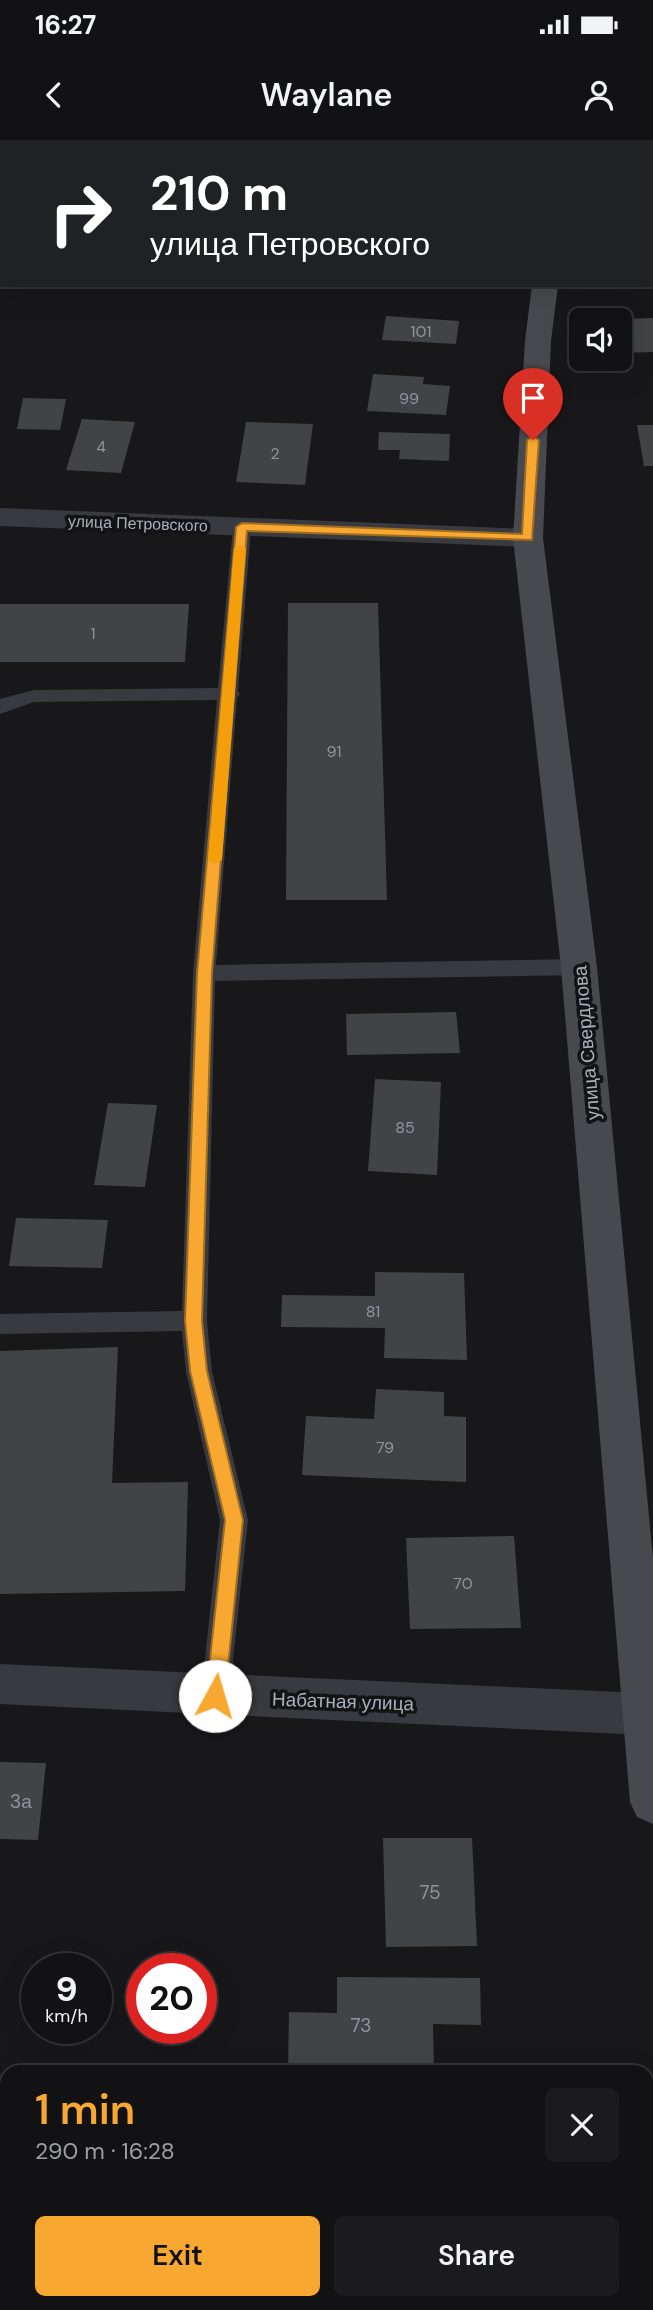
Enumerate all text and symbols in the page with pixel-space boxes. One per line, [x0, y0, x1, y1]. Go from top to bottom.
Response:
text: 16:27 [35, 8, 96, 42]
text: Waylane [261, 74, 392, 116]
icon: back [35, 76, 73, 114]
icon: person [580, 76, 618, 114]
text: 210 m [150, 161, 288, 225]
icon: right [35, 168, 126, 259]
text: улица Петровского [150, 223, 430, 265]
map controls [569, 308, 632, 371]
button: sound [569, 308, 632, 371]
house number: 101 [411, 321, 431, 342]
pin [503, 368, 563, 440]
icon: arrive [514, 379, 552, 417]
house number: 99 [399, 388, 419, 409]
house number: 4 [96, 436, 106, 457]
house number: 2 [270, 443, 280, 464]
street label: улица Петровского [68, 511, 208, 536]
house number: 1 [91, 623, 96, 644]
house number: 91 [327, 741, 341, 762]
street label: улица Свердлова [567, 964, 606, 1121]
house number: 85 [395, 1117, 415, 1138]
house number: 81 [366, 1301, 380, 1322]
house number: 79 [376, 1437, 394, 1458]
house number: 70 [453, 1573, 473, 1594]
position arrow [178, 1659, 252, 1733]
street label: Набатная улица [271, 1687, 415, 1716]
house number: 3а [10, 1789, 32, 1814]
house number: 75 [419, 1880, 441, 1905]
speed limit sign: 20 [126, 1953, 217, 2044]
text: 9 [55, 1966, 78, 2012]
text: km/h [45, 2004, 88, 2028]
house number: 73 [351, 2013, 371, 2038]
text: 1 min [35, 2082, 135, 2137]
button: close [545, 2088, 619, 2162]
text: 290 m · 16:28 [35, 2136, 175, 2166]
button: Exit [35, 2216, 320, 2296]
button: Share [334, 2216, 619, 2296]

